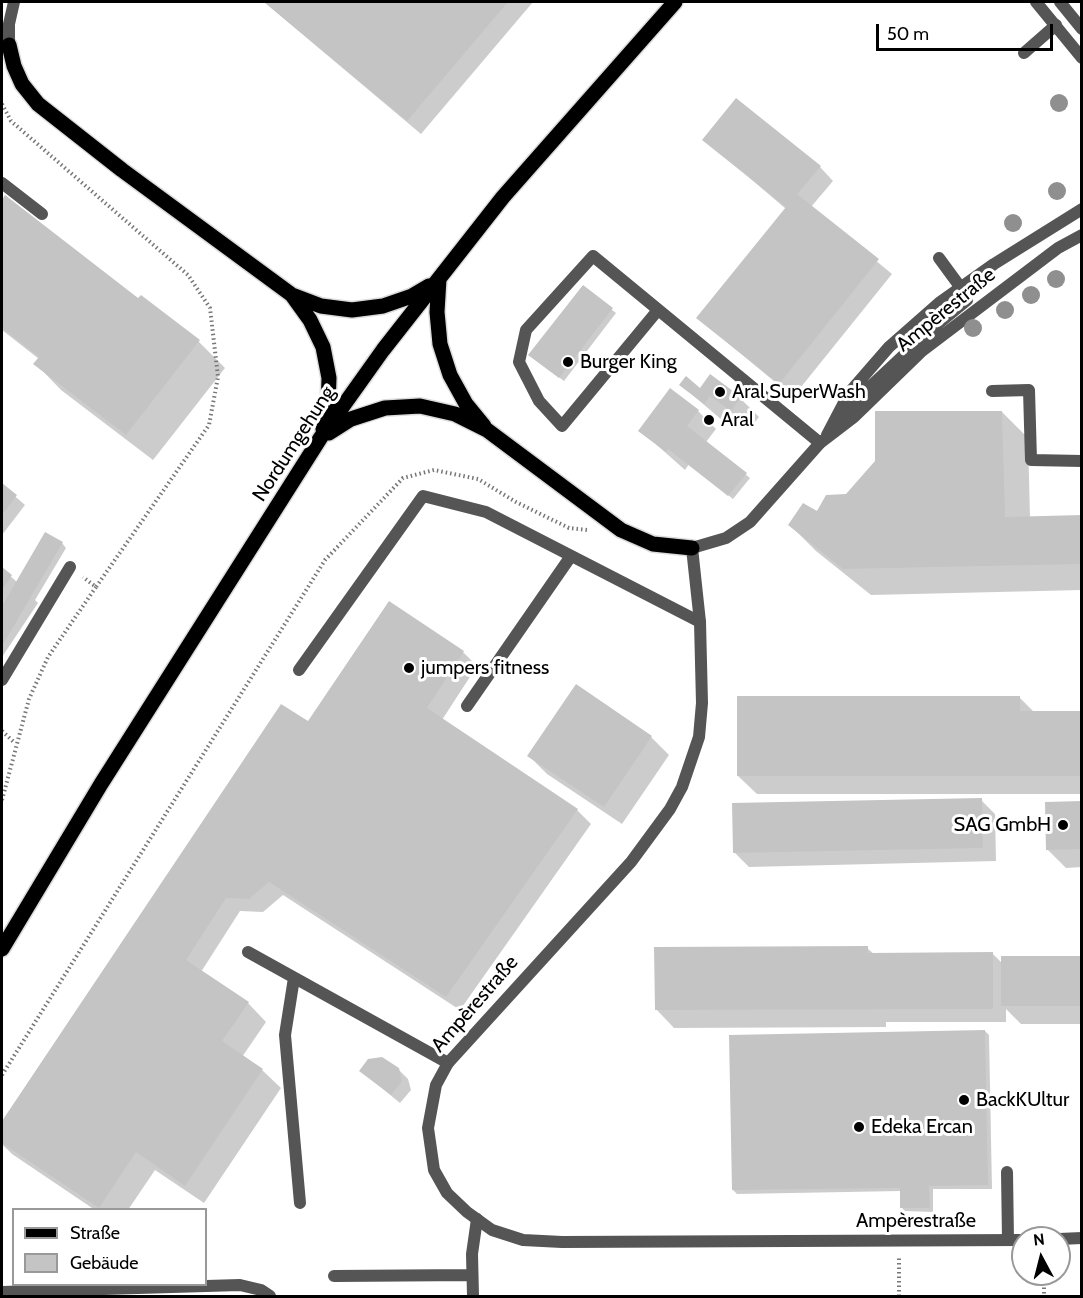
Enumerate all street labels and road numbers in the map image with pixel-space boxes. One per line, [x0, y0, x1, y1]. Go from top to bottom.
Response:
street label: Ampèrestraße [892, 263, 1000, 357]
street label: Nordumgehung [248, 382, 340, 506]
street label: Ampèrestraße [427, 951, 523, 1057]
street label: Ampèrestraße [856, 1209, 976, 1233]

